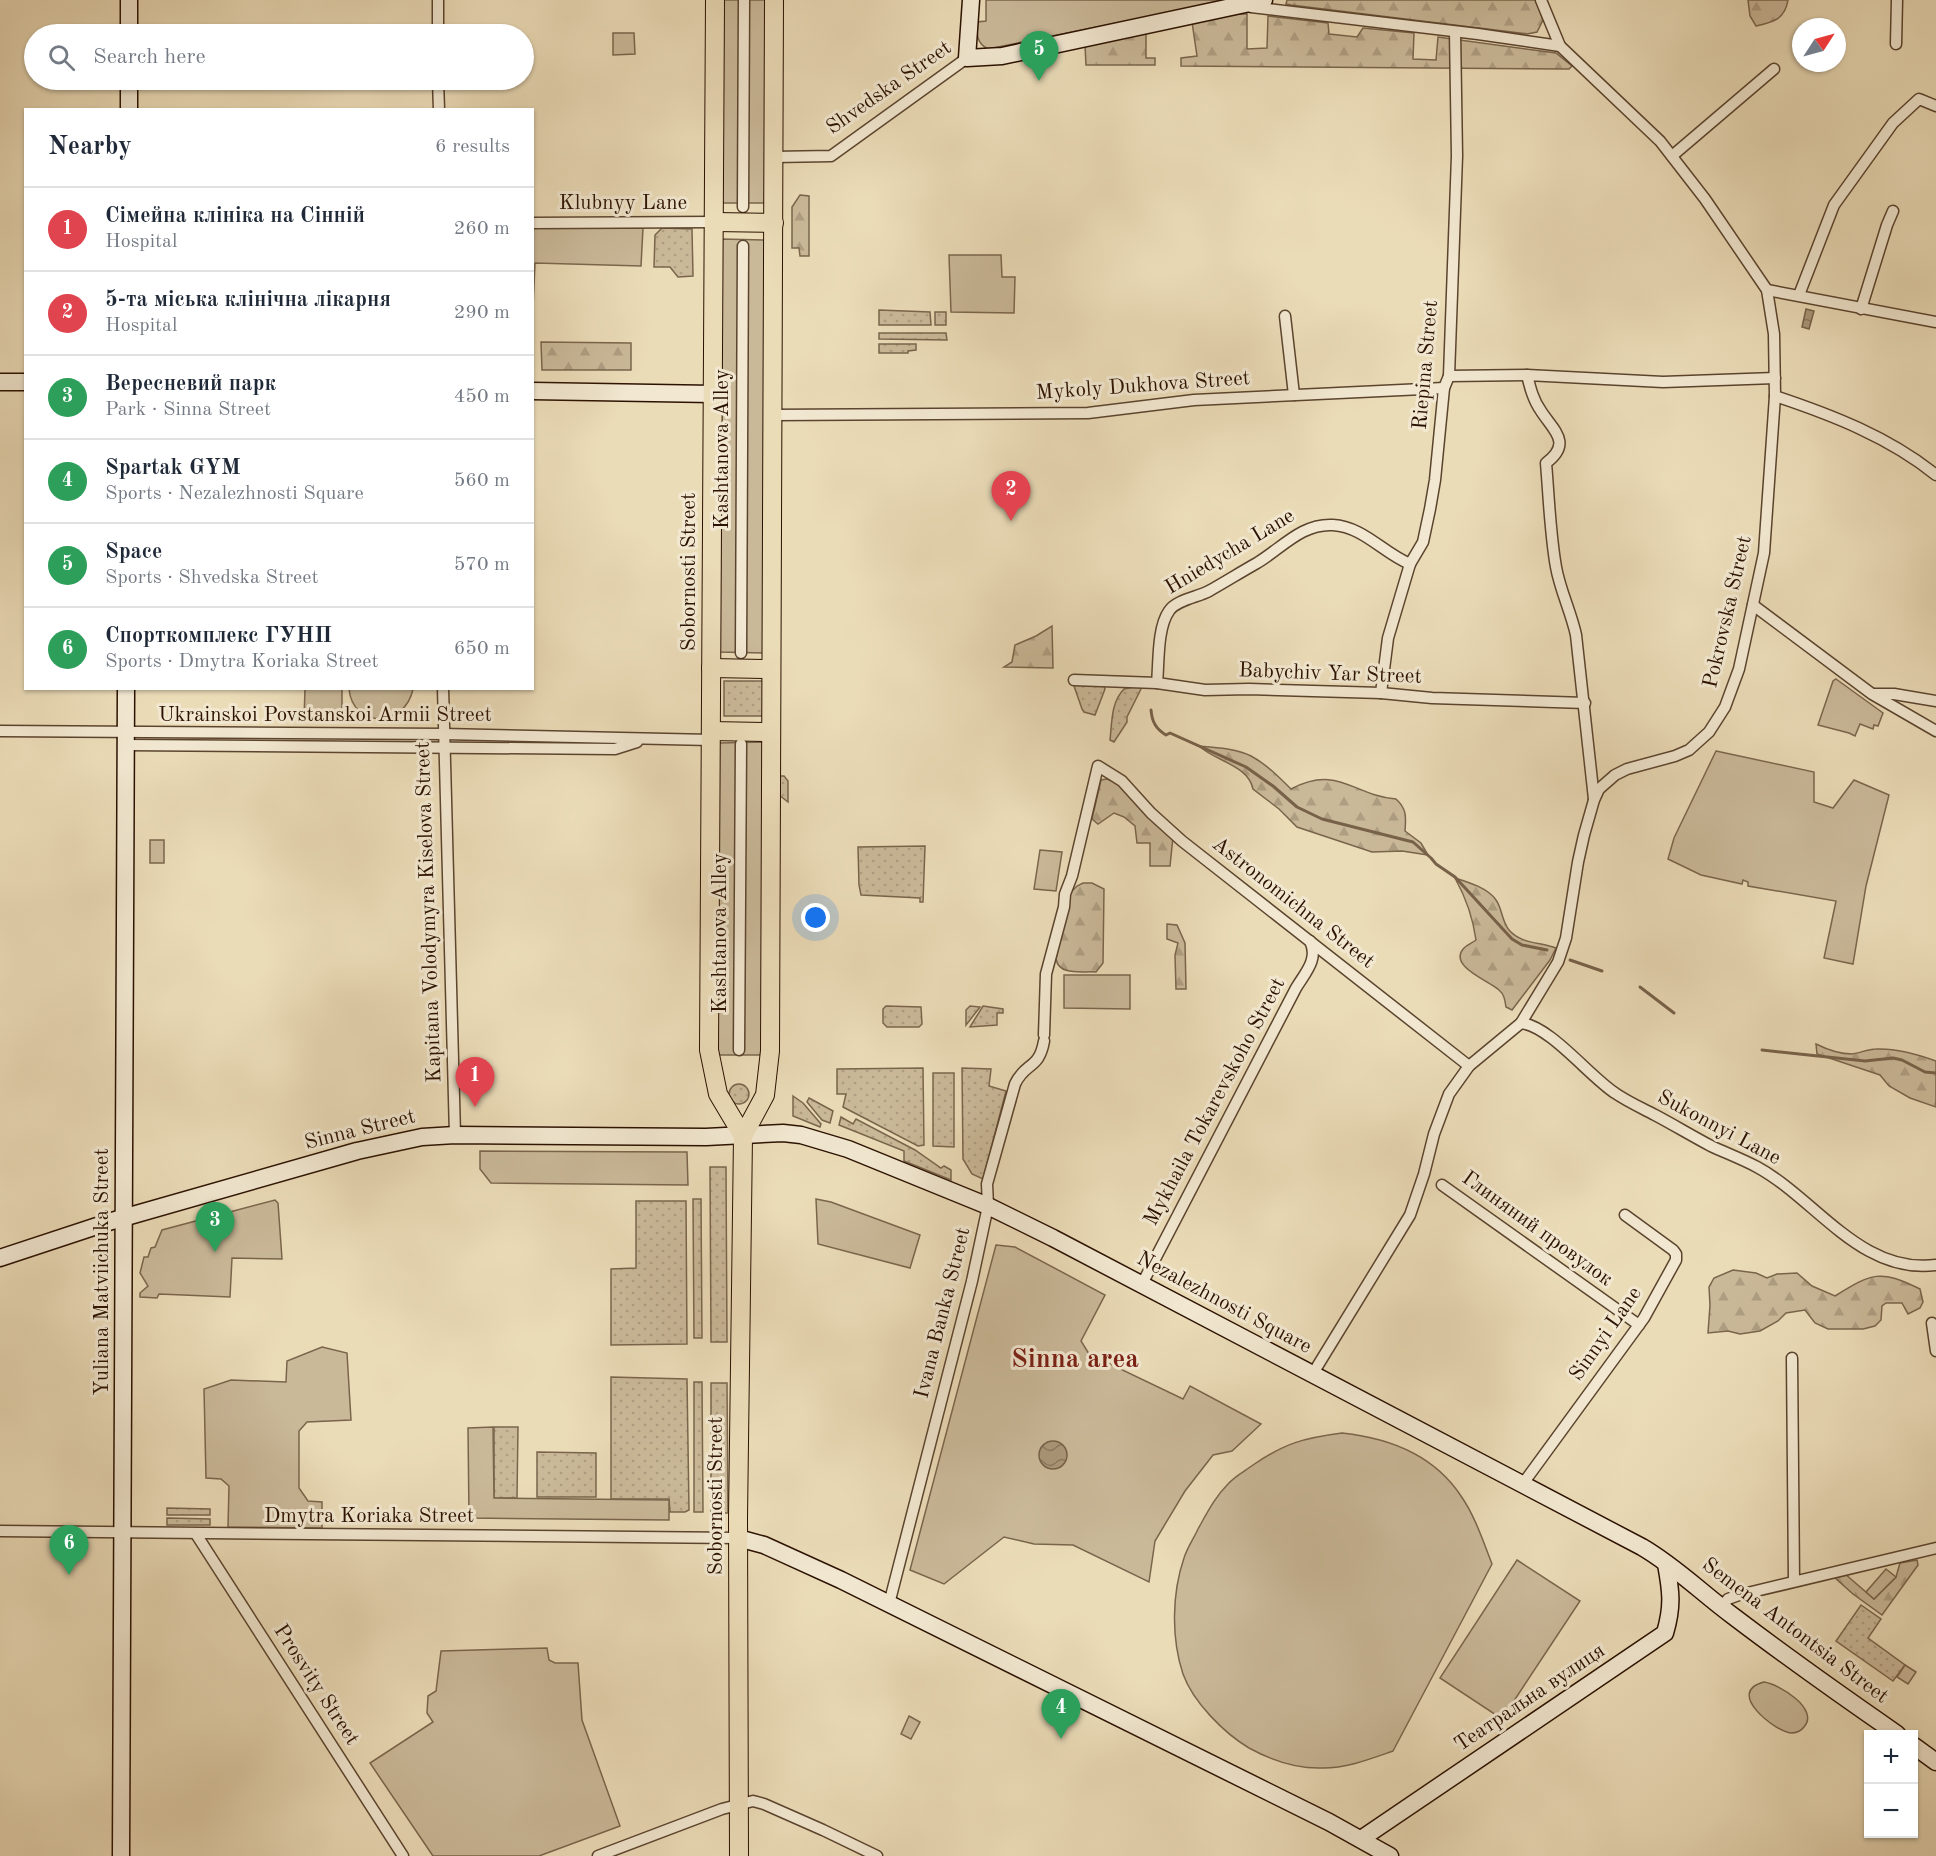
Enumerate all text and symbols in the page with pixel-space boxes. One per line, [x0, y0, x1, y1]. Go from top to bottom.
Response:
north arrow [1792, 18, 1846, 72]
search box [24, 24, 534, 90]
pin: 5 [1020, 32, 1058, 81]
street label: Shvedska Street [823, 37, 955, 139]
icon: search [45, 41, 78, 74]
text: Search here [93, 46, 206, 68]
text: Nearby [48, 134, 132, 160]
text: 6 results [435, 137, 510, 157]
street label: Klubnyy Lane [559, 193, 687, 214]
text: Сімейна клініка на Сінній [105, 205, 365, 227]
text: 1 [62, 219, 73, 239]
text: 260 m [454, 219, 510, 239]
text: Hospital [105, 232, 177, 252]
text: 5-та міська клінічна лікарня [105, 289, 391, 311]
street label: Riepina Street [1410, 299, 1442, 431]
text: 2 [62, 303, 73, 323]
text: 290 m [454, 303, 510, 323]
text: Hospital [105, 316, 177, 336]
street label: Mykoly Dukhova Street [1035, 368, 1251, 404]
street label: Kashtanova Alley [712, 369, 733, 529]
text: Вересневий парк [105, 373, 276, 395]
text: 3 [62, 387, 73, 407]
text: 450 m [454, 387, 510, 407]
text: Park · Sinna Street [105, 400, 271, 420]
text: Spartak GYM [105, 457, 241, 479]
text: 4 [62, 471, 73, 491]
text: 560 m [454, 471, 510, 491]
pin: 2 [992, 472, 1030, 521]
text: Sports · Nezalezhnosti Square [105, 484, 364, 504]
street label: Sobornosti Street [679, 493, 700, 651]
street label: Hniedycha Lane [1162, 505, 1298, 599]
street label: Pokrovska Street [1700, 534, 1756, 690]
text: Space [105, 541, 162, 563]
text: 5 [62, 555, 73, 575]
text: 570 m [454, 555, 510, 575]
text: Sports · Shvedska Street [105, 568, 318, 588]
text: Спорткомплекс ГУНП [105, 625, 332, 647]
text: 6 [62, 639, 73, 659]
text: 650 m [454, 639, 510, 659]
text: Sports · Dmytra Koriaka Street [105, 652, 379, 672]
street label: Babychiv Yar Street [1238, 660, 1422, 688]
street label: Ukrainskoi Povstanskoi Armii Street [158, 705, 492, 726]
street label: Kapitana Volodymyra Kiselova Street [413, 741, 445, 1083]
street label: Astronomichna Street [1208, 833, 1378, 973]
street label: Kashtanova Alley [710, 853, 731, 1013]
your location [801, 903, 830, 932]
street label: Mykhaila Tokarevskoho Street [1141, 975, 1289, 1229]
pin: 1 [456, 1058, 494, 1107]
street label: Sukonnyi Lane [1654, 1087, 1784, 1169]
street label: Sinna Street [303, 1106, 417, 1154]
street label: Yuliana Matviichuka Street [92, 1148, 113, 1396]
street label: Глиняний провулок [1458, 1168, 1616, 1291]
pin: 3 [196, 1202, 234, 1252]
street label: Ivana Banka Street [912, 1225, 974, 1401]
street label: Nezalezhnosti Square [1133, 1248, 1315, 1358]
street label: Sinnyi Lane [1566, 1283, 1646, 1385]
district label: Sinna area [1011, 1346, 1139, 1373]
street label: Sobornosti Street [706, 1417, 727, 1575]
street label: Dmytra Koriaka Street [264, 1506, 474, 1527]
pin: 6 [50, 1526, 88, 1575]
street label: Semena Antontsia Street [1698, 1554, 1892, 1708]
street label: Prosvity Street [269, 1621, 363, 1749]
street label: Театральна вулиця [1451, 1640, 1609, 1756]
pin: 4 [1042, 1690, 1080, 1739]
map controls [1864, 1730, 1918, 1838]
button: + [1864, 1730, 1918, 1784]
button: − [1864, 1784, 1918, 1838]

